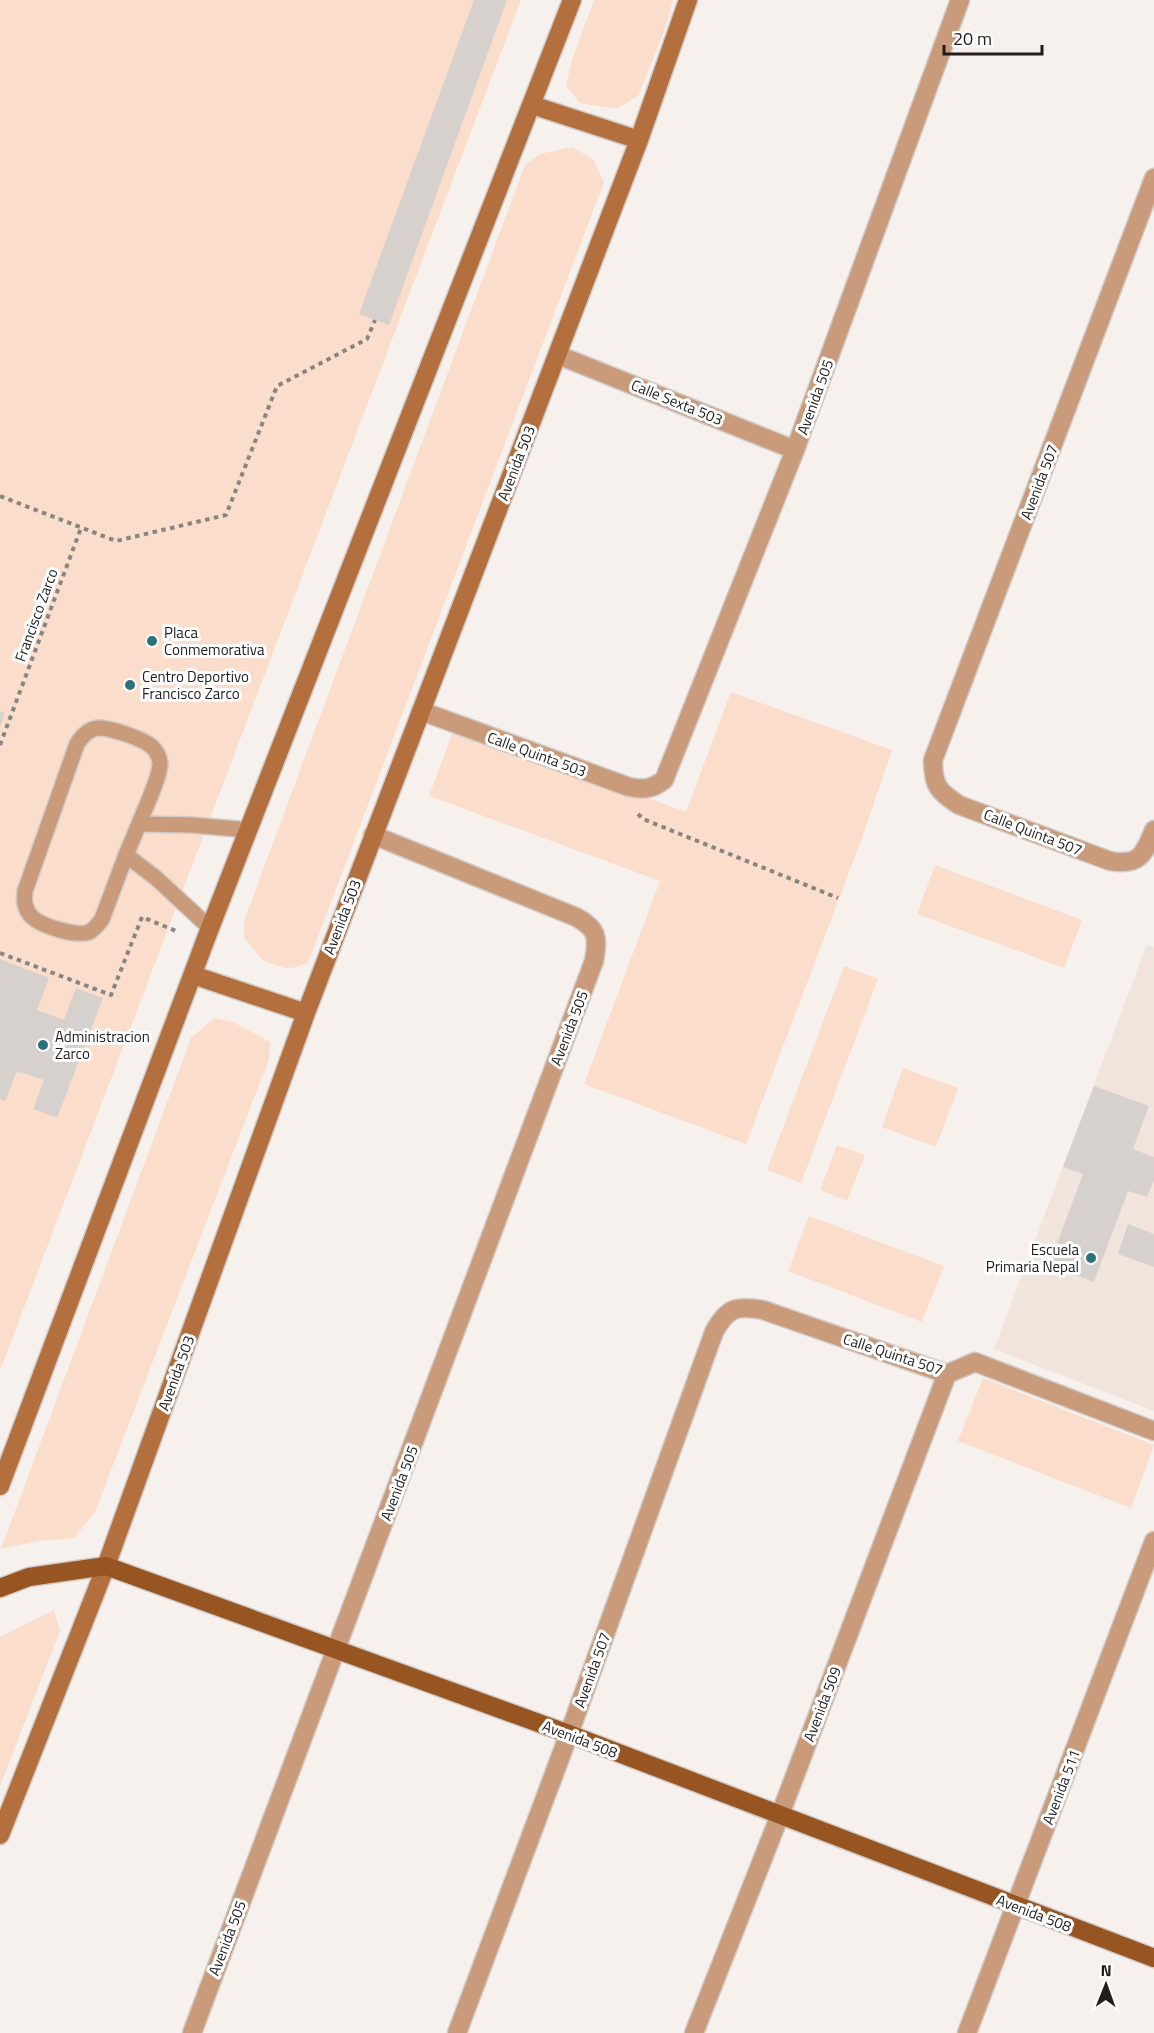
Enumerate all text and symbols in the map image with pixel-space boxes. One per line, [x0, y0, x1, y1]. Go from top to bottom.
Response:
scale bar [944, 18, 1042, 56]
text: 20 m [953, 25, 992, 52]
street label: Avenida 505 [791, 356, 839, 438]
street label: Calle Sexta 503 [628, 373, 726, 431]
street label: Avenida 503 [491, 422, 541, 504]
street label: Avenida 507 [1014, 441, 1064, 523]
street label: Francisco Zarco [8, 565, 64, 665]
place label: Placa Conmemorativa [164, 621, 265, 661]
marker: Placa Conmemorativa [145, 634, 159, 648]
place label: Centro Deportivo Francisco Zarco [142, 665, 249, 705]
marker: Centro Deportivo Francisco Zarco [123, 678, 137, 692]
street label: Calle Quinta 503 [484, 725, 590, 783]
street label: Calle Quinta 507 [980, 803, 1086, 861]
street label: Avenida 503 [317, 876, 367, 958]
street label: Avenida 505 [544, 987, 594, 1069]
place label: Administracion Zarco [55, 1025, 150, 1065]
marker: Administracion Zarco [36, 1038, 50, 1052]
place label: Escuela Primaria Nepal [986, 1238, 1079, 1278]
marker: Escuela Primaria Nepal [1084, 1251, 1098, 1265]
street label: Calle Quinta 507 [840, 1327, 946, 1381]
street label: Avenida 503 [152, 1332, 200, 1414]
street label: Avenida 505 [374, 1442, 424, 1524]
street label: Avenida 507 [568, 1629, 616, 1711]
street label: Avenida 509 [797, 1663, 847, 1745]
street label: Avenida 508 [539, 1714, 621, 1764]
street label: Avenida 511 [1036, 1746, 1086, 1828]
street label: Avenida 508 [993, 1888, 1075, 1938]
street label: Avenida 505 [202, 1897, 252, 1979]
north arrow [1076, 1955, 1136, 2015]
text: N [1101, 1958, 1112, 1982]

